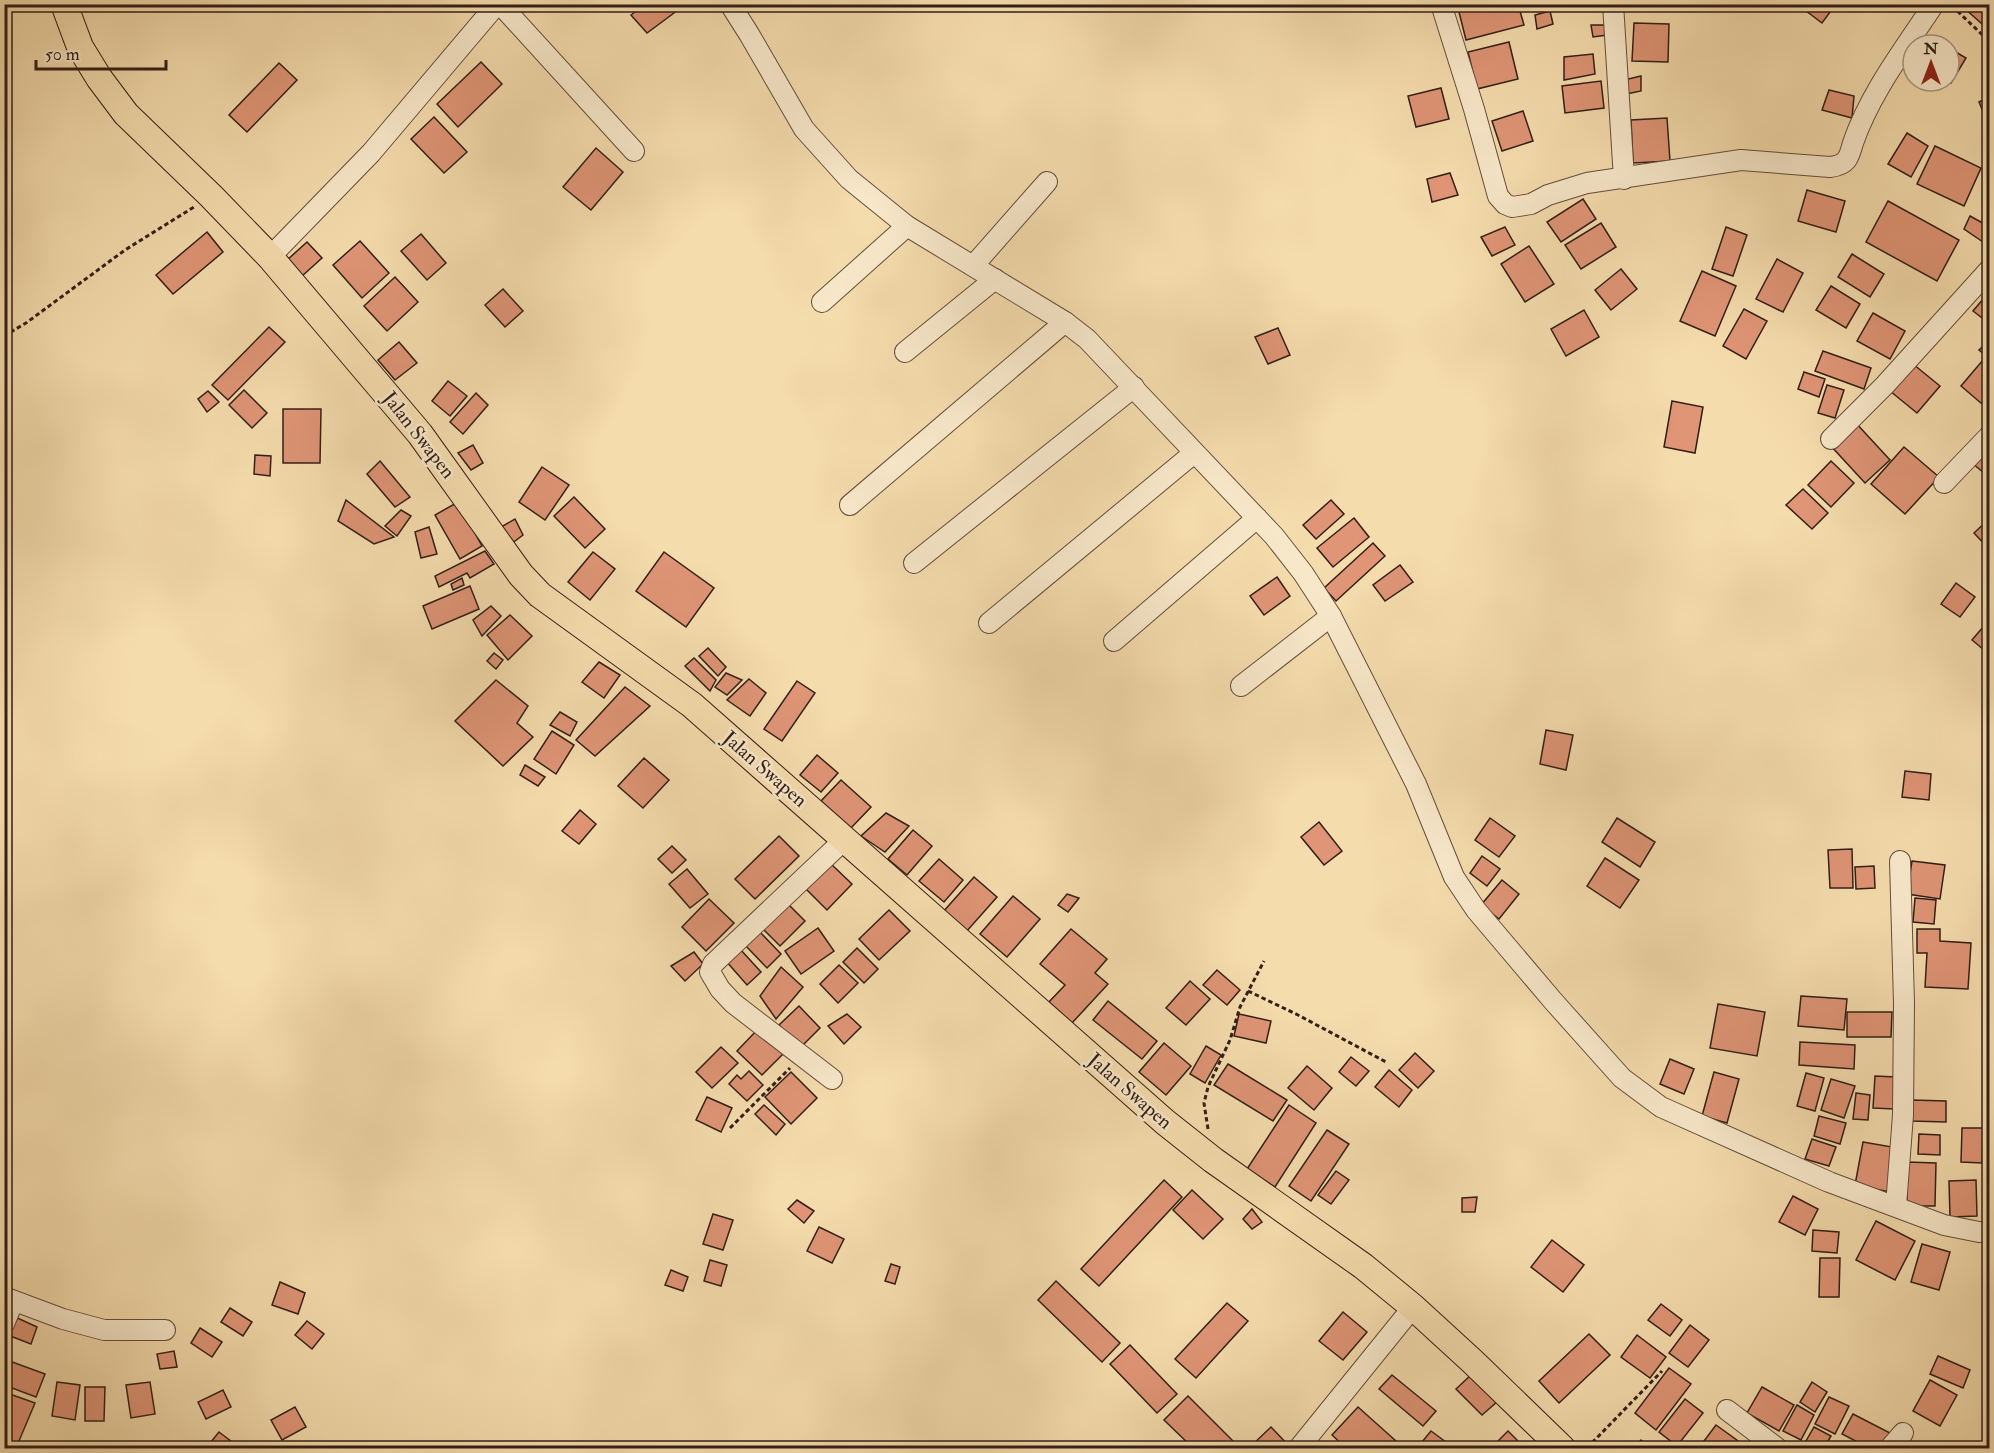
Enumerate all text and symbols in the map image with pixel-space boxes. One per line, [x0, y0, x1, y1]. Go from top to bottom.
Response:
scale bar [36, 33, 166, 71]
north arrow [1901, 33, 1961, 93]
text: N [1923, 39, 1939, 59]
text: 50 m [45, 43, 80, 66]
street label: Jalan Swapen [376, 386, 461, 484]
street label: Jalan Swapen [716, 725, 812, 813]
street label: Jalan Swapen [1081, 1047, 1177, 1135]

